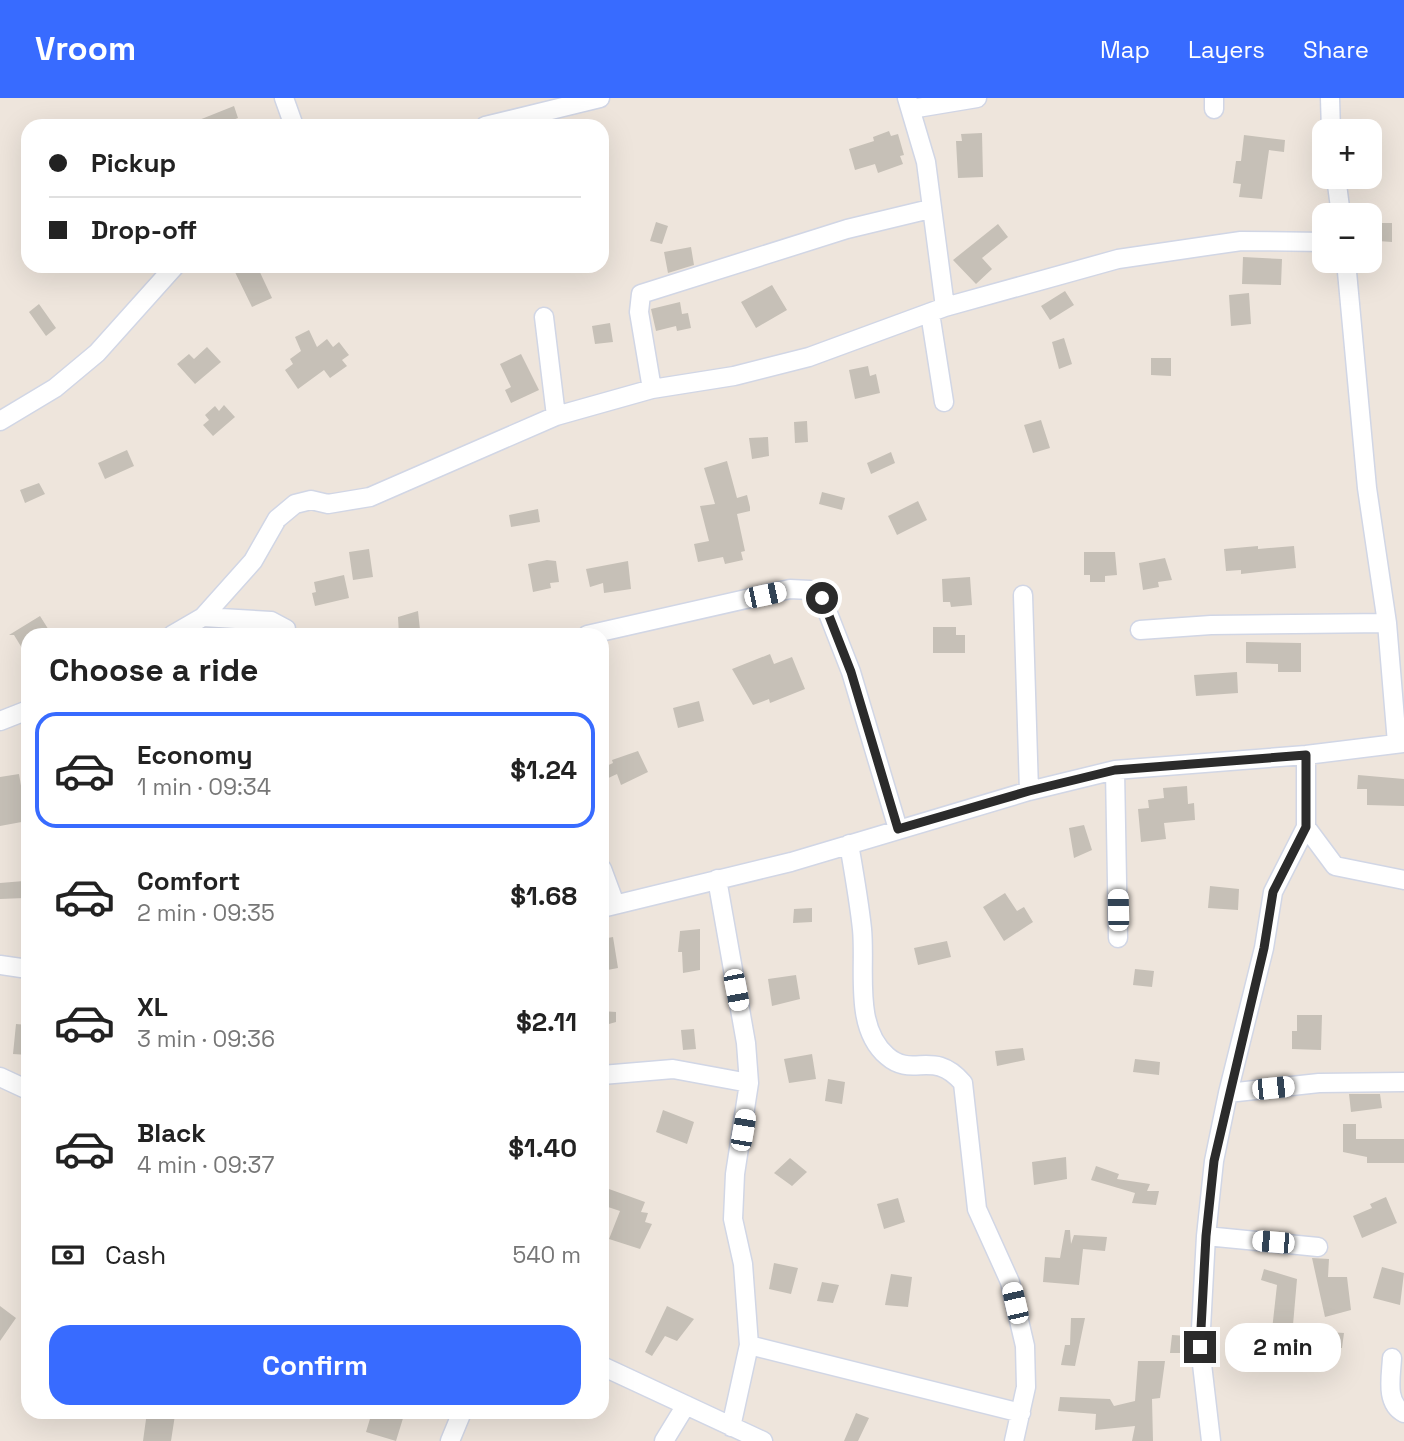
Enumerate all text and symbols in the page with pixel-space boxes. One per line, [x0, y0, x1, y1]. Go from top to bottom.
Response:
text: Vroom [35, 28, 136, 70]
text: Map [1100, 34, 1150, 65]
text: Layers [1188, 34, 1265, 65]
text: Share [1303, 34, 1369, 65]
map controls [1312, 119, 1382, 273]
button: + [1312, 119, 1382, 189]
text: Pickup [91, 146, 176, 180]
button: − [1312, 203, 1382, 273]
text: Drop-off [91, 213, 197, 247]
car [743, 580, 788, 610]
route start [806, 582, 838, 614]
text: Choose a ride [49, 650, 259, 690]
text: Economy [137, 738, 253, 772]
icon: car [53, 739, 116, 802]
text: $1.24 [510, 753, 577, 787]
text: 1 min · 09:34 [137, 772, 271, 802]
text: Comfort [137, 864, 240, 898]
icon: car [53, 865, 116, 928]
text: $1.68 [510, 879, 577, 913]
car [1108, 889, 1129, 931]
text: 2 min · 09:35 [137, 898, 275, 928]
car [722, 967, 751, 1013]
text: XL [137, 990, 168, 1024]
icon: car [53, 991, 116, 1054]
text: $2.11 [516, 1005, 577, 1039]
text: 3 min · 09:36 [137, 1024, 275, 1054]
car [1252, 1075, 1295, 1101]
car [730, 1107, 757, 1153]
text: Black [137, 1116, 206, 1150]
icon: car [53, 1117, 116, 1180]
text: $1.40 [508, 1131, 577, 1165]
text: 4 min · 09:37 [137, 1150, 274, 1180]
car [1252, 1230, 1295, 1254]
icon: cash [49, 1236, 87, 1274]
text: Cash [105, 1238, 166, 1272]
text: 540 m [512, 1240, 581, 1270]
car [1001, 1280, 1030, 1326]
callout: 2 min [1224, 1322, 1340, 1372]
button: Confirm [49, 1325, 581, 1405]
route end [1184, 1331, 1216, 1363]
text: 2 min [1253, 1332, 1313, 1362]

